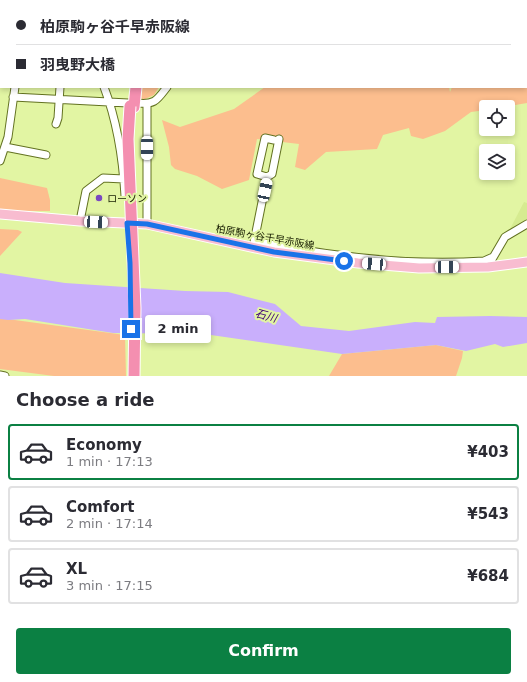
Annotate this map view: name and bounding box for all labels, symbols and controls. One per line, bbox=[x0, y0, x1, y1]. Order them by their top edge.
text: 柏原駒ヶ谷千早赤阪線 bbox=[40, 18, 190, 36]
text: 羽曳野大橋 bbox=[40, 56, 115, 74]
map controls bbox=[479, 100, 515, 180]
button: locate bbox=[479, 100, 515, 136]
car bbox=[141, 136, 153, 160]
button: layers bbox=[479, 144, 515, 180]
car bbox=[257, 177, 273, 203]
marker: ローソン bbox=[94, 193, 104, 203]
place label: ローソン bbox=[107, 193, 147, 204]
car bbox=[84, 215, 108, 229]
street label: 柏原駒ヶ谷千早赤阪線 bbox=[215, 223, 315, 251]
route start bbox=[335, 252, 353, 270]
car bbox=[362, 257, 386, 271]
car bbox=[435, 261, 459, 273]
water label: 石川 bbox=[254, 307, 279, 325]
callout: 2 min bbox=[145, 315, 211, 343]
route end bbox=[122, 320, 140, 338]
text: 2 min bbox=[158, 321, 198, 336]
text: Choose a ride bbox=[16, 389, 155, 410]
icon: car bbox=[18, 434, 54, 470]
text: Economy bbox=[66, 436, 142, 454]
text: ¥403 bbox=[467, 443, 509, 461]
text: 1 min · 17:13 bbox=[66, 454, 153, 469]
icon: car bbox=[18, 496, 54, 532]
text: Comfort bbox=[66, 498, 134, 516]
text: ¥543 bbox=[467, 505, 509, 523]
text: 2 min · 17:14 bbox=[66, 516, 153, 531]
icon: car bbox=[18, 558, 54, 594]
text: XL bbox=[66, 560, 87, 578]
text: ¥684 bbox=[467, 567, 509, 585]
text: 3 min · 17:15 bbox=[66, 578, 153, 593]
button: Confirm bbox=[16, 628, 511, 674]

